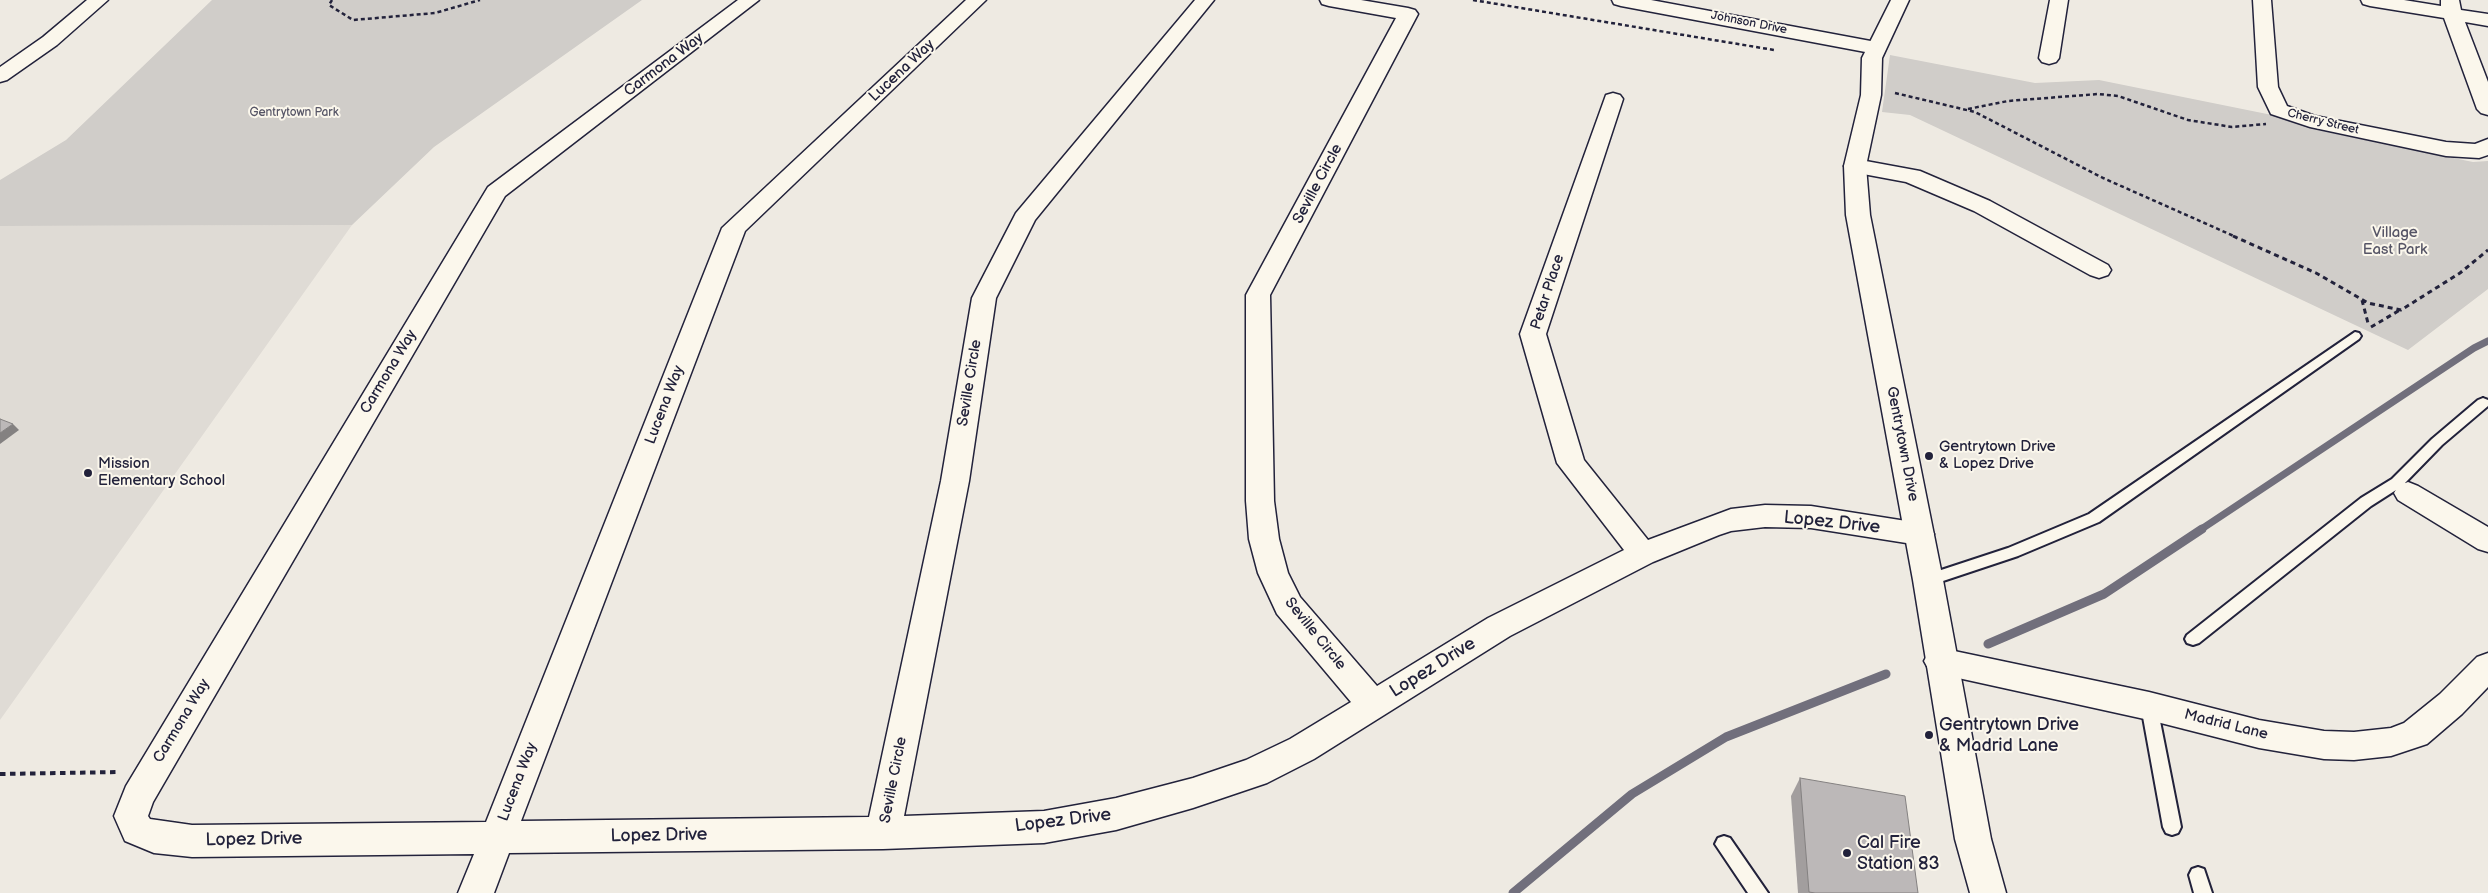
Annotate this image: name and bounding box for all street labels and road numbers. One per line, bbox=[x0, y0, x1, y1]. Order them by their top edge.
street label: Johnson Drive bbox=[1710, 9, 1788, 37]
street label: Carmona Way bbox=[621, 29, 707, 101]
street label: Lucena Way bbox=[866, 36, 938, 106]
street label: Cherry Street bbox=[2286, 106, 2360, 138]
street label: Seville Circle bbox=[1290, 141, 1346, 227]
street label: Petar Place bbox=[1527, 252, 1569, 332]
street label: Carmona Way bbox=[357, 327, 421, 417]
street label: Seville Circle bbox=[954, 338, 986, 428]
street label: Lucena Way bbox=[642, 363, 688, 447]
street label: Gentrytown Drive bbox=[1882, 385, 1922, 503]
street label: Lopez Drive bbox=[1783, 507, 1881, 539]
street label: Seville Circle bbox=[1280, 594, 1350, 674]
street label: Lopez Drive bbox=[1386, 633, 1480, 703]
street label: Carmona Way bbox=[150, 676, 214, 766]
street label: Madrid Lane bbox=[2182, 706, 2270, 744]
street label: Seville Circle bbox=[877, 735, 911, 825]
street label: Lucena Way bbox=[495, 740, 541, 824]
street label: Lopez Drive bbox=[1014, 804, 1112, 838]
street label: Lopez Drive bbox=[610, 824, 708, 848]
street label: Lopez Drive bbox=[205, 828, 303, 852]

